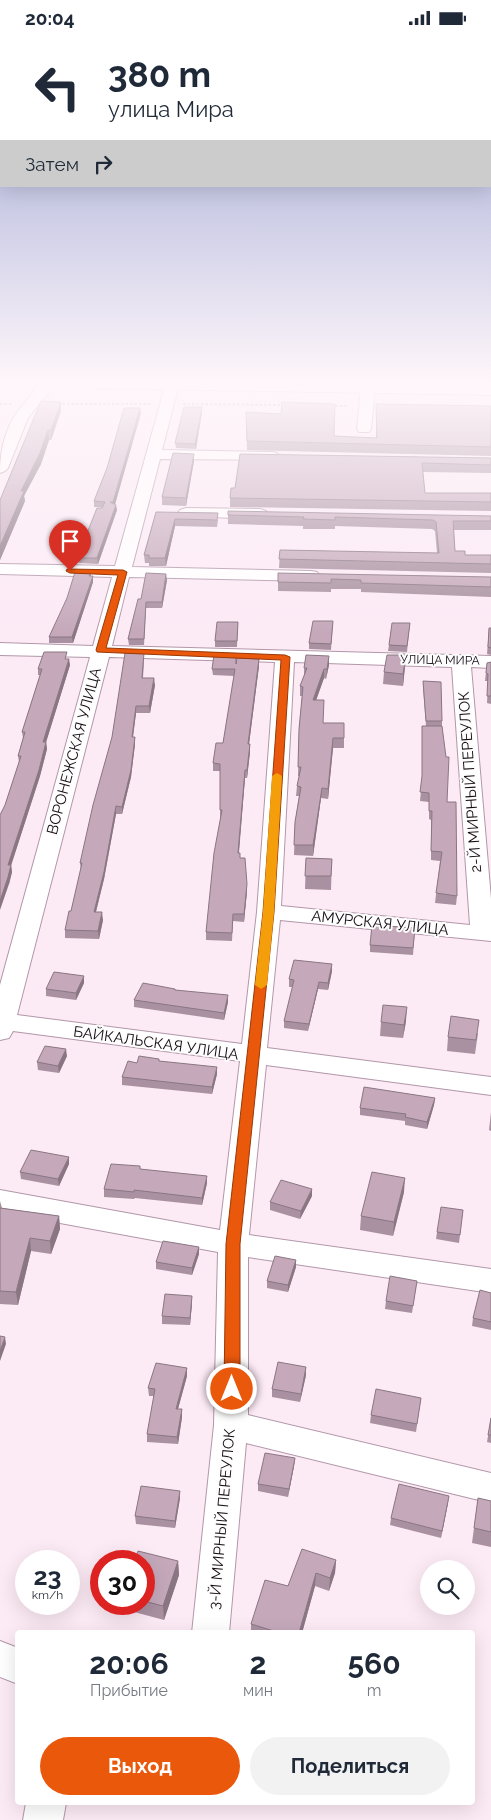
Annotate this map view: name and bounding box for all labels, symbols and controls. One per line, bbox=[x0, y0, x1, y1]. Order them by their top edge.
text: 20:04 bbox=[25, 7, 75, 29]
text: 380 m bbox=[108, 54, 211, 95]
icon: left bbox=[25, 55, 90, 120]
text: улица Мира bbox=[108, 96, 234, 122]
icon: right bbox=[89, 150, 117, 178]
text: Затем bbox=[25, 153, 79, 175]
pin bbox=[49, 520, 91, 571]
icon: arrive bbox=[56, 527, 84, 555]
street label: УЛИЦА МИРА bbox=[400, 652, 480, 668]
street label: ВОРОНЕЖСКАЯ УЛИЦА bbox=[43, 665, 105, 837]
street label: 2-Й МИРНЫЙ ПЕРЕУЛОК bbox=[455, 690, 485, 873]
street label: АМУРСКАЯ УЛИЦА bbox=[310, 907, 450, 939]
street label: БАЙКАЛЬСКАЯ УЛИЦА bbox=[72, 1022, 240, 1064]
position arrow bbox=[205, 1362, 257, 1414]
street label: 3-Й МИРНЫЙ ПЕРЕУЛОК bbox=[205, 1427, 239, 1610]
speed limit sign: 30 bbox=[90, 1550, 155, 1615]
map controls bbox=[420, 1560, 475, 1615]
button: search bbox=[420, 1560, 475, 1615]
text: 23 bbox=[33, 1561, 62, 1591]
text: km/h bbox=[32, 1588, 63, 1602]
text: 20:06 bbox=[89, 1646, 169, 1681]
text: 2 bbox=[250, 1646, 267, 1681]
text: 560 bbox=[347, 1646, 401, 1681]
text: Прибытие bbox=[90, 1681, 168, 1700]
text: мин bbox=[243, 1681, 273, 1700]
text: m bbox=[367, 1681, 381, 1700]
button: Выход bbox=[40, 1737, 240, 1795]
button: Поделиться bbox=[250, 1737, 450, 1795]

